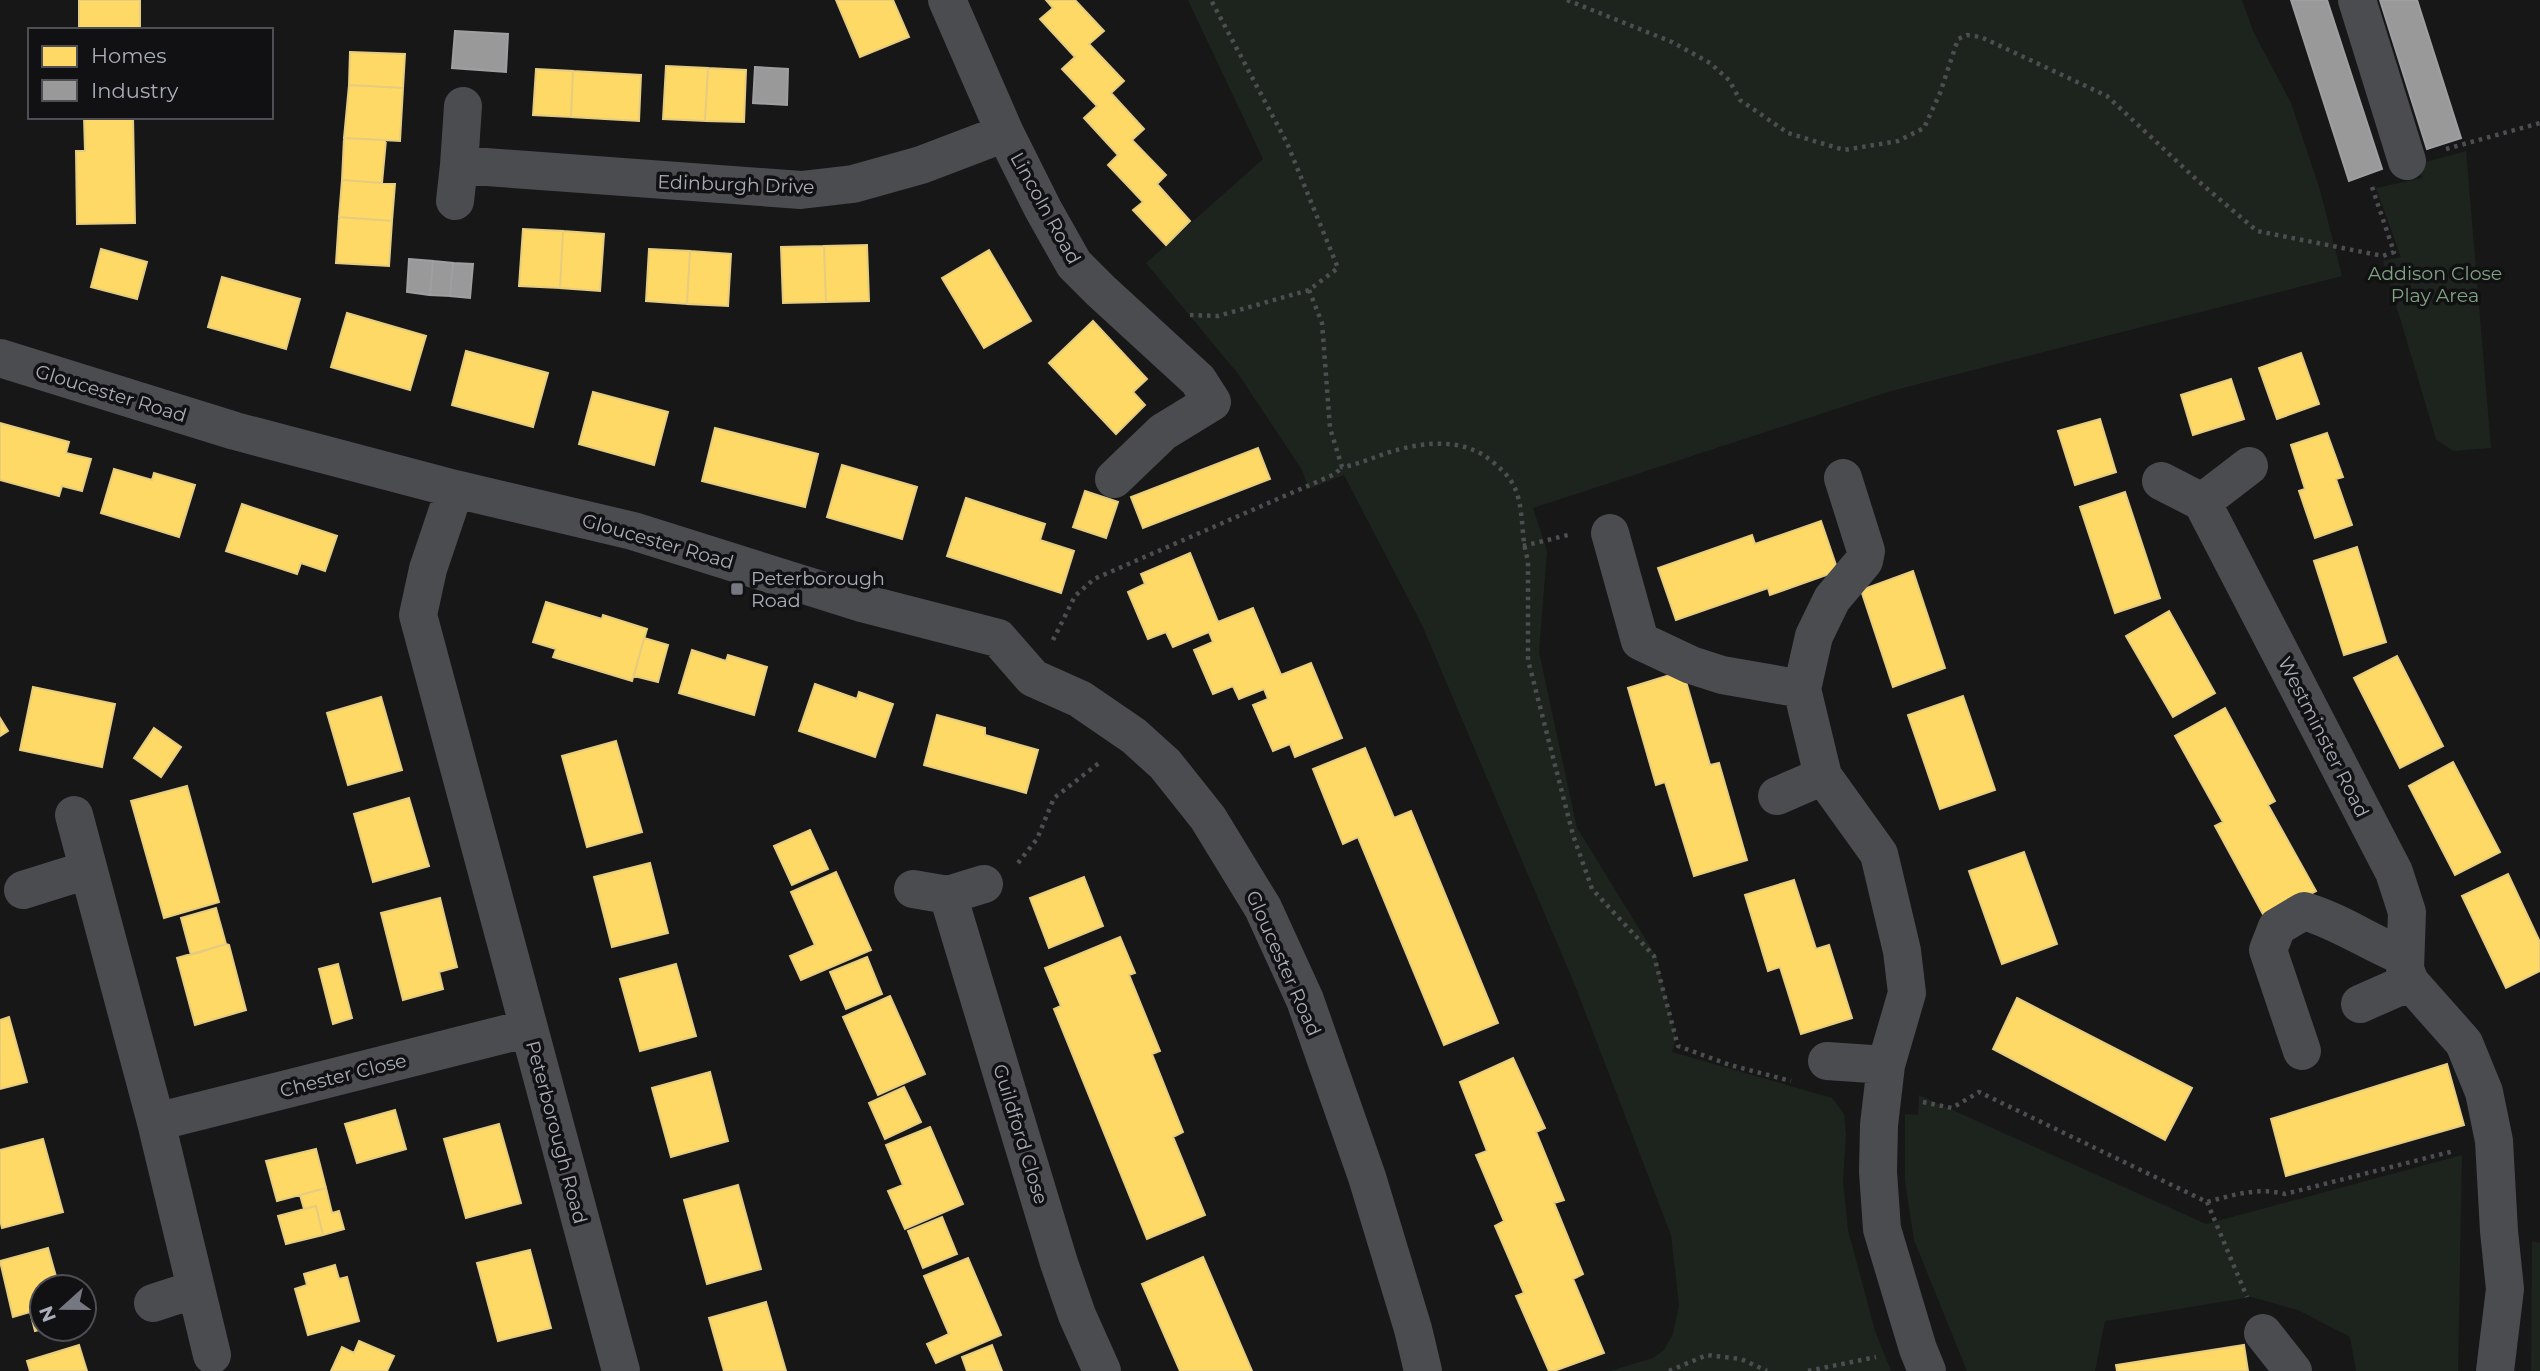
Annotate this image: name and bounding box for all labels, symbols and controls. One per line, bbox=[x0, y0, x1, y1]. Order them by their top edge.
legend bbox=[28, 28, 273, 119]
text: Homes bbox=[91, 43, 166, 68]
text: Industry bbox=[91, 78, 179, 103]
street label: Lincoln Road bbox=[1005, 148, 1086, 268]
street label: Edinburgh Drive bbox=[657, 170, 815, 199]
park label: Addison Close Play Area bbox=[2368, 262, 2502, 307]
street label: Gloucester Road bbox=[32, 360, 189, 427]
street label: Gloucester Road bbox=[579, 509, 736, 574]
place label: Peterborough Road bbox=[751, 567, 885, 612]
marker: Peterborough Road bbox=[729, 581, 745, 597]
street label: Westminster Road bbox=[2273, 653, 2374, 821]
street label: Gloucester Road bbox=[1241, 887, 1326, 1040]
street label: Peterborough Road bbox=[521, 1038, 592, 1226]
street label: Chester Close bbox=[277, 1049, 409, 1102]
street label: Guildford Close bbox=[988, 1061, 1053, 1207]
north arrow bbox=[28, 1273, 98, 1343]
text: N bbox=[34, 1303, 61, 1325]

